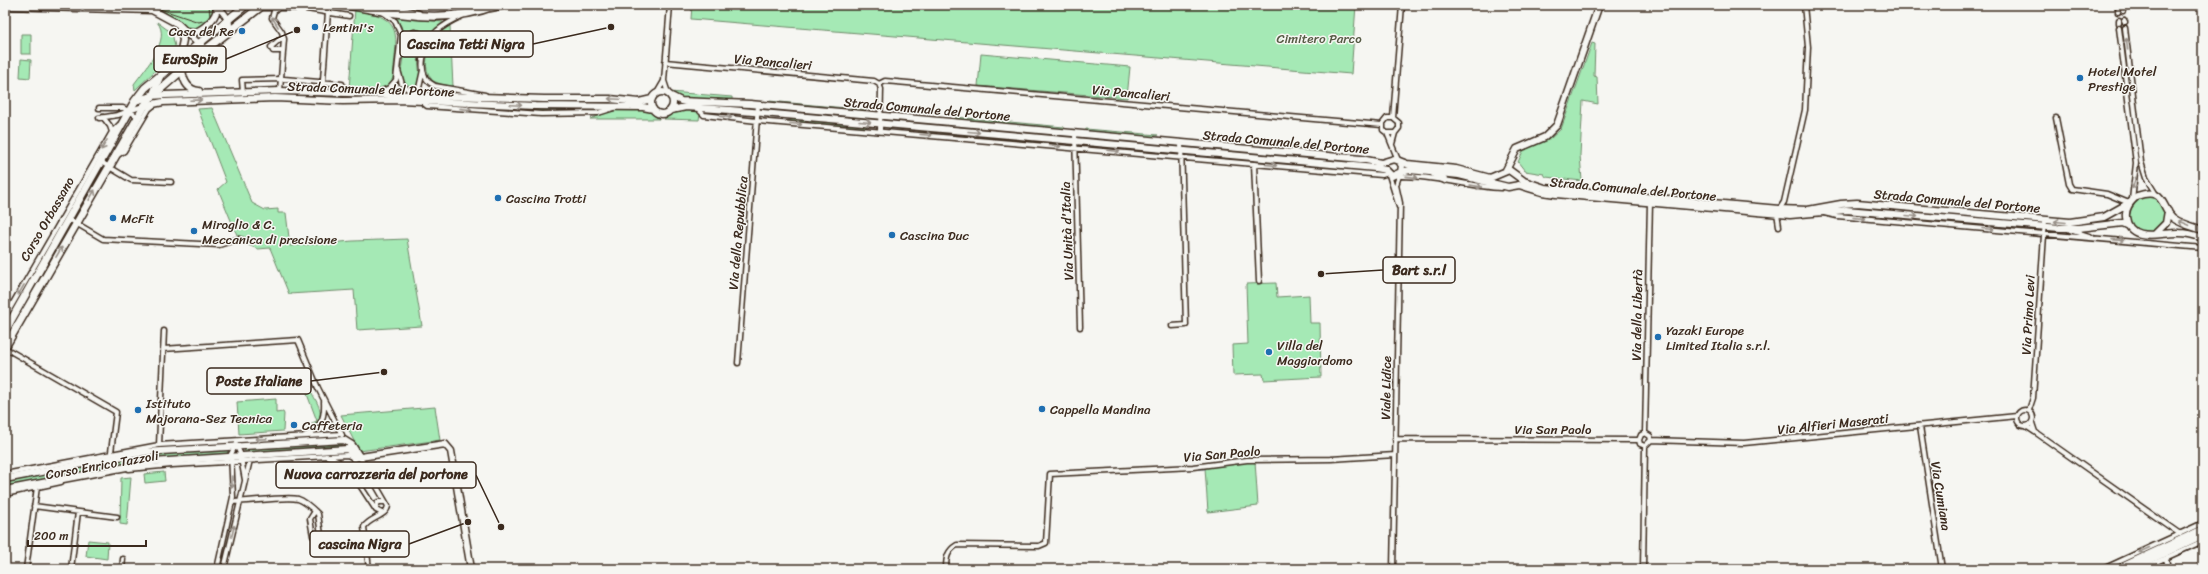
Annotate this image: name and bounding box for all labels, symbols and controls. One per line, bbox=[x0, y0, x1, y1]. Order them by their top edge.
one-way arrow bbox=[271, 16, 279, 28]
place label: Lentini's bbox=[323, 16, 374, 39]
place label: Casa del Re bbox=[169, 20, 234, 43]
marker: Lentini's bbox=[310, 22, 320, 32]
marker: Casa del Re bbox=[237, 26, 247, 36]
park label: Cimitero Parco bbox=[1276, 27, 1362, 50]
callout: Cascina Tetti Nigra bbox=[400, 31, 533, 57]
text: Cascina Tetti Nigra bbox=[406, 32, 525, 57]
one-way arrow bbox=[2123, 38, 2131, 51]
callout: EuroSpin bbox=[154, 46, 226, 72]
text: EuroSpin bbox=[162, 47, 218, 72]
street label: Via Pancalieri bbox=[733, 47, 813, 77]
place label: Hotel Motel Prestige bbox=[2088, 60, 2157, 98]
marker: Hotel Motel Prestige bbox=[2075, 73, 2085, 83]
street label: Strada Comunale del Portone bbox=[287, 75, 455, 103]
street label: Via Pancalieri bbox=[1091, 78, 1171, 108]
street label: Strada Comunale del Portone bbox=[843, 90, 1012, 128]
one-way arrow bbox=[189, 96, 202, 104]
one-way arrow bbox=[608, 96, 621, 103]
one-way arrow bbox=[509, 102, 522, 109]
one-way arrow bbox=[459, 105, 472, 112]
one-way arrow bbox=[719, 113, 732, 121]
one-way arrow bbox=[858, 118, 871, 125]
one-way arrow bbox=[789, 120, 802, 127]
street label: Strada Comunale del Portone bbox=[1202, 123, 1371, 161]
one-way arrow bbox=[967, 128, 980, 135]
one-way arrow bbox=[919, 131, 932, 138]
one-way arrow bbox=[100, 139, 108, 151]
one-way arrow bbox=[1048, 142, 1061, 149]
one-way arrow bbox=[1107, 147, 1120, 155]
one-way arrow bbox=[1264, 162, 1277, 169]
street label: Strada Comunale del Portone bbox=[1549, 170, 1718, 208]
street label: Corso Orbassano bbox=[13, 172, 81, 266]
one-way arrow bbox=[1405, 173, 1418, 180]
street label: Via della Repubblica bbox=[722, 175, 754, 291]
one-way arrow bbox=[2130, 176, 2137, 189]
street label: Via Unità d'Italia bbox=[1054, 181, 1080, 281]
one-way arrow bbox=[1470, 182, 1483, 190]
street label: Strada Comunale del Portone bbox=[1873, 182, 2042, 220]
place label: Cascina Trotti bbox=[506, 187, 586, 210]
one-way arrow bbox=[89, 189, 97, 201]
marker: Cascina Trotti bbox=[493, 193, 503, 203]
place label: McFit bbox=[121, 207, 155, 230]
one-way arrow bbox=[1905, 212, 1918, 219]
marker: McFit bbox=[108, 213, 118, 223]
place label: Miroglio & C. Meccanica di precisione bbox=[202, 213, 338, 251]
one-way arrow bbox=[1852, 214, 1865, 222]
one-way arrow bbox=[2054, 218, 2067, 225]
one-way arrow bbox=[2178, 219, 2190, 226]
place label: Cascina Duc bbox=[900, 224, 969, 247]
marker: Miroglio & C. Meccanica di precisione bbox=[189, 226, 199, 236]
one-way arrow bbox=[1981, 226, 1994, 233]
marker: Cascina Duc bbox=[887, 230, 897, 240]
one-way arrow bbox=[2111, 237, 2124, 244]
one-way arrow bbox=[56, 247, 64, 259]
callout: Bart s.r.l bbox=[1383, 257, 1455, 283]
text: Bart s.r.l bbox=[1392, 258, 1447, 283]
street label: Via della Libertà bbox=[1625, 268, 1649, 361]
street label: Via Primo Levi bbox=[2014, 274, 2042, 356]
one-way arrow bbox=[16, 284, 24, 296]
place label: Yazaki Europe Limited Italia s.r.l. bbox=[1666, 319, 1771, 357]
marker: Yazaki Europe Limited Italia s.r.l. bbox=[1653, 332, 1663, 342]
place label: Villa del Maggiordomo bbox=[1277, 334, 1353, 372]
marker: Villa del Maggiordomo bbox=[1264, 347, 1274, 357]
street label: Viale Lidice bbox=[1374, 356, 1398, 420]
callout: Poste Italiane bbox=[207, 368, 311, 394]
text: Poste Italiane bbox=[216, 369, 302, 394]
place label: Istituto Majorana-Sez Tecnica bbox=[145, 392, 272, 430]
place label: Cappella Mandina bbox=[1050, 398, 1151, 421]
marker: Cappella Mandina bbox=[1037, 404, 1047, 414]
marker: Istituto Majorana-Sez Tecnica bbox=[133, 405, 143, 415]
street label: Via Alfieri Maserati bbox=[1776, 407, 1890, 441]
place label: Caffeteria bbox=[302, 414, 363, 437]
street label: Via San Paolo bbox=[1514, 418, 1592, 441]
marker: Caffeteria bbox=[289, 420, 299, 430]
one-way arrow bbox=[255, 435, 268, 442]
street label: Via San Paolo bbox=[1183, 439, 1262, 469]
street label: Corso Enrico Tazzoli bbox=[44, 444, 161, 486]
street label: Via Cumiana bbox=[1924, 460, 1958, 533]
callout: Nuova carrozzeria del portone bbox=[276, 462, 476, 488]
text: Nuova carrozzeria del portone bbox=[283, 462, 468, 487]
one-way arrow bbox=[229, 475, 236, 488]
scale bar bbox=[28, 522, 146, 548]
text: 200 m bbox=[34, 525, 68, 547]
one-way arrow bbox=[230, 525, 238, 538]
callout: cascina Nigra bbox=[310, 531, 409, 557]
text: cascina Nigra bbox=[318, 532, 402, 557]
one-way arrow bbox=[2139, 547, 2151, 554]

